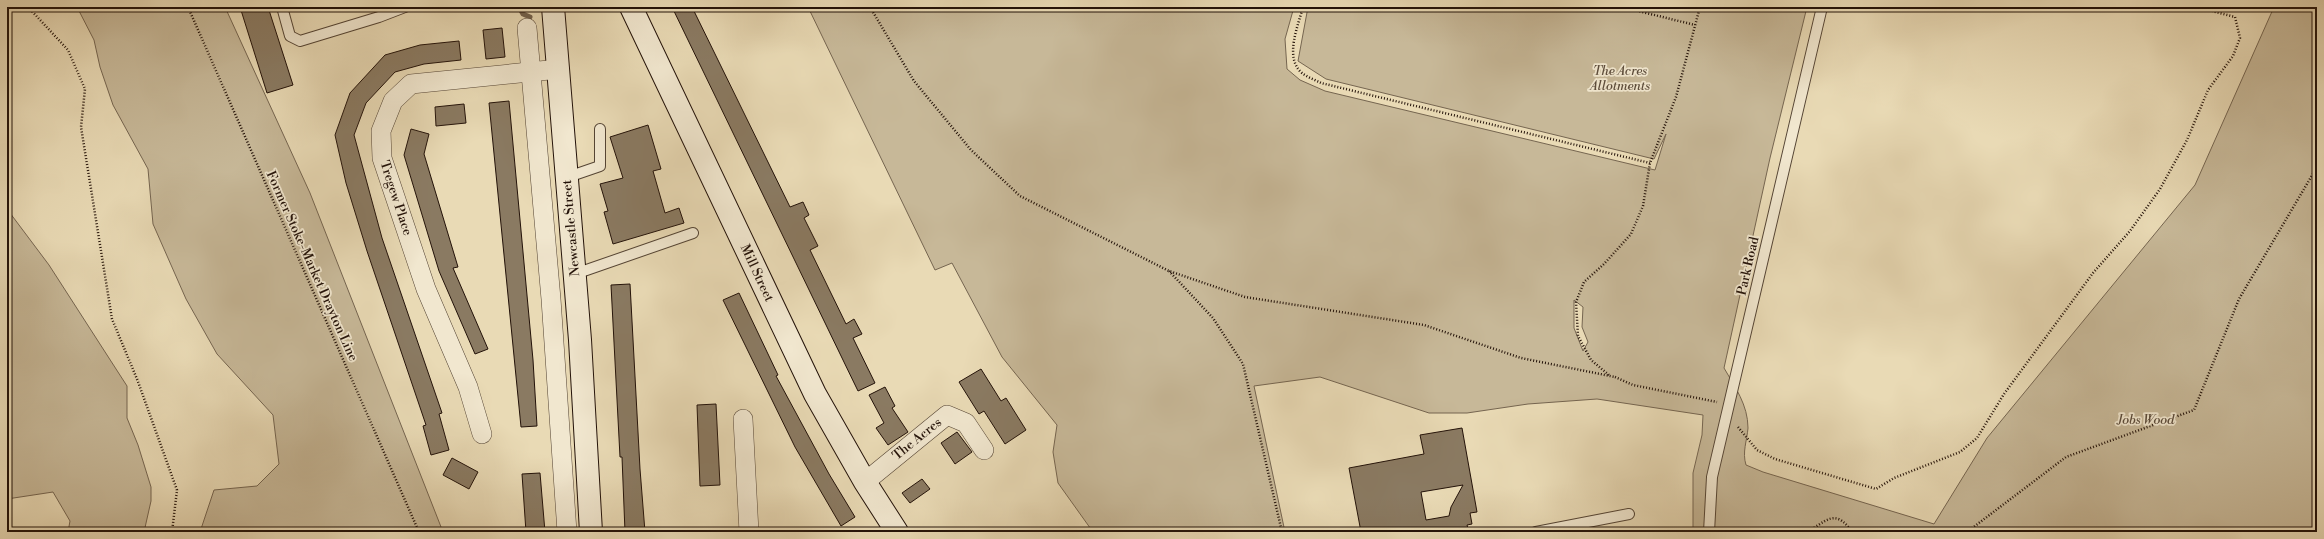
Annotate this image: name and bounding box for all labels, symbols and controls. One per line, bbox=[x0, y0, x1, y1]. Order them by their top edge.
park label: The Acres Allotments bbox=[1588, 63, 1650, 94]
street label: Tregew Place bbox=[376, 159, 416, 238]
street label: Former Stoke-Market Drayton Line bbox=[263, 168, 361, 364]
street label: Newcastle Street bbox=[559, 179, 583, 277]
street label: Park Road bbox=[1733, 234, 1763, 297]
street label: Mill Street bbox=[737, 242, 777, 305]
park label: Jobs Wood bbox=[2116, 412, 2175, 428]
street label: The Acres bbox=[889, 414, 945, 464]

